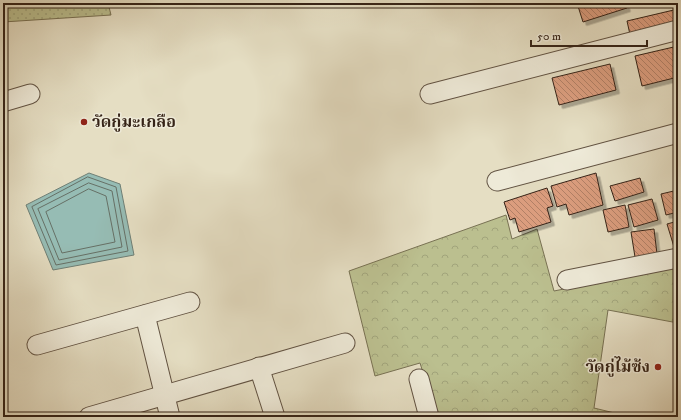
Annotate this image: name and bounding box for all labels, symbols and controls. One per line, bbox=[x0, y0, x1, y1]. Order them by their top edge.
scale bar bbox=[531, 22, 647, 48]
text: 50 m bbox=[537, 29, 561, 44]
place label: วัดกู่มะเกลือ bbox=[92, 112, 176, 132]
marker: วัดกู่มะเกลือ bbox=[79, 117, 89, 127]
place label: วัดกู่ไม้ซ้ง bbox=[585, 356, 650, 377]
marker: วัดกู่ไม้ซ้ง bbox=[653, 362, 663, 372]

